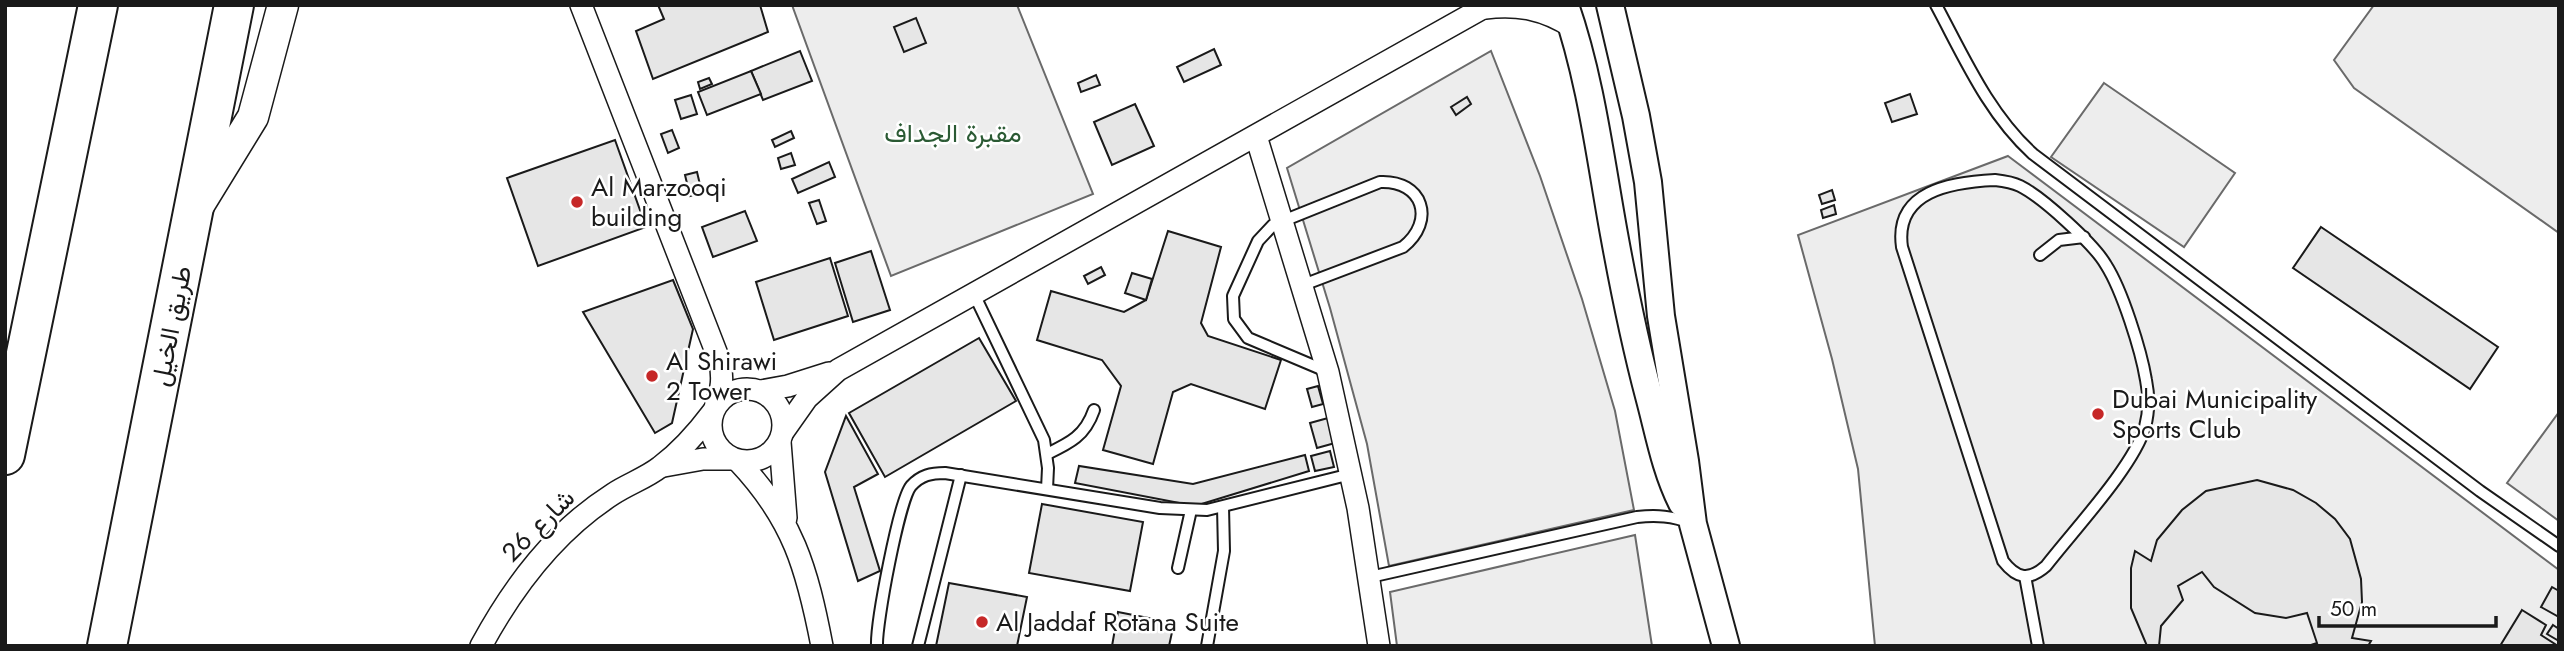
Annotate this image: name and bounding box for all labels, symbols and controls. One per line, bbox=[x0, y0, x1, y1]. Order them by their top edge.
park label: مقبرة الجداف bbox=[884, 114, 1022, 152]
place label: Al Marzooqi building bbox=[591, 168, 727, 236]
marker: Al Marzooqi building bbox=[569, 194, 585, 210]
street label: طريق الخيل bbox=[141, 263, 201, 389]
place label: Al Shirawi 2 Tower bbox=[666, 342, 777, 410]
marker: Al Shirawi 2 Tower bbox=[644, 368, 660, 384]
place label: Dubai Municipality Sports Club bbox=[2112, 380, 2318, 448]
marker: Dubai Municipality Sports Club bbox=[2090, 406, 2106, 422]
street label: شارع 26 bbox=[493, 480, 583, 570]
scale bar bbox=[2319, 584, 2496, 628]
text: 50 m bbox=[2330, 594, 2377, 624]
place label: Al Jaddaf Rotana Suite bbox=[996, 603, 1239, 641]
marker: Al Jaddaf Rotana Suite bbox=[974, 614, 990, 630]

